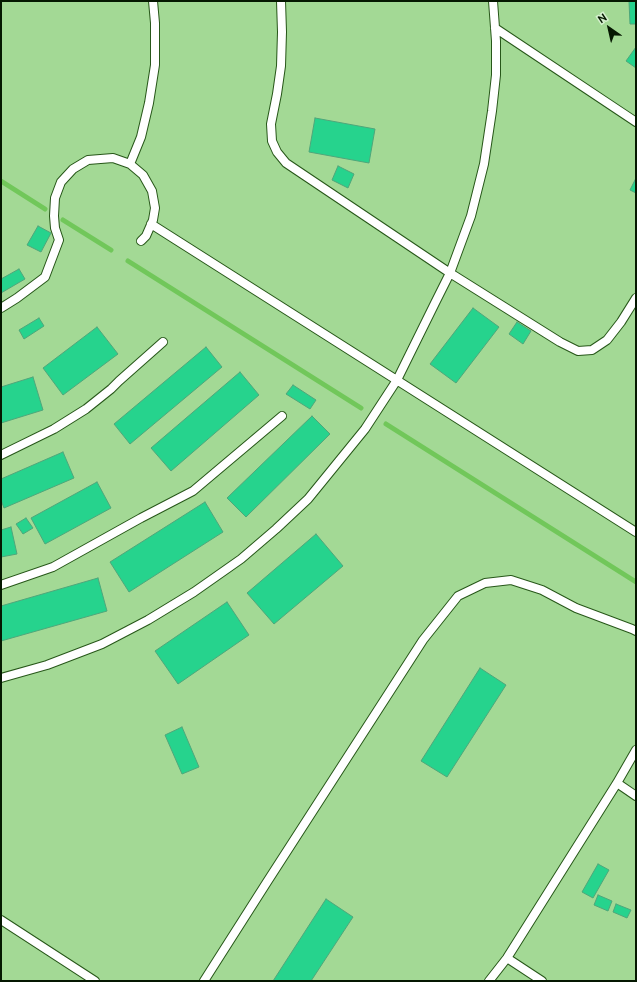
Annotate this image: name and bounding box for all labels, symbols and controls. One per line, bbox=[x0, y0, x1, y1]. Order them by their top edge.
north arrow bbox=[589, 8, 629, 48]
text: N bbox=[596, 11, 609, 25]

